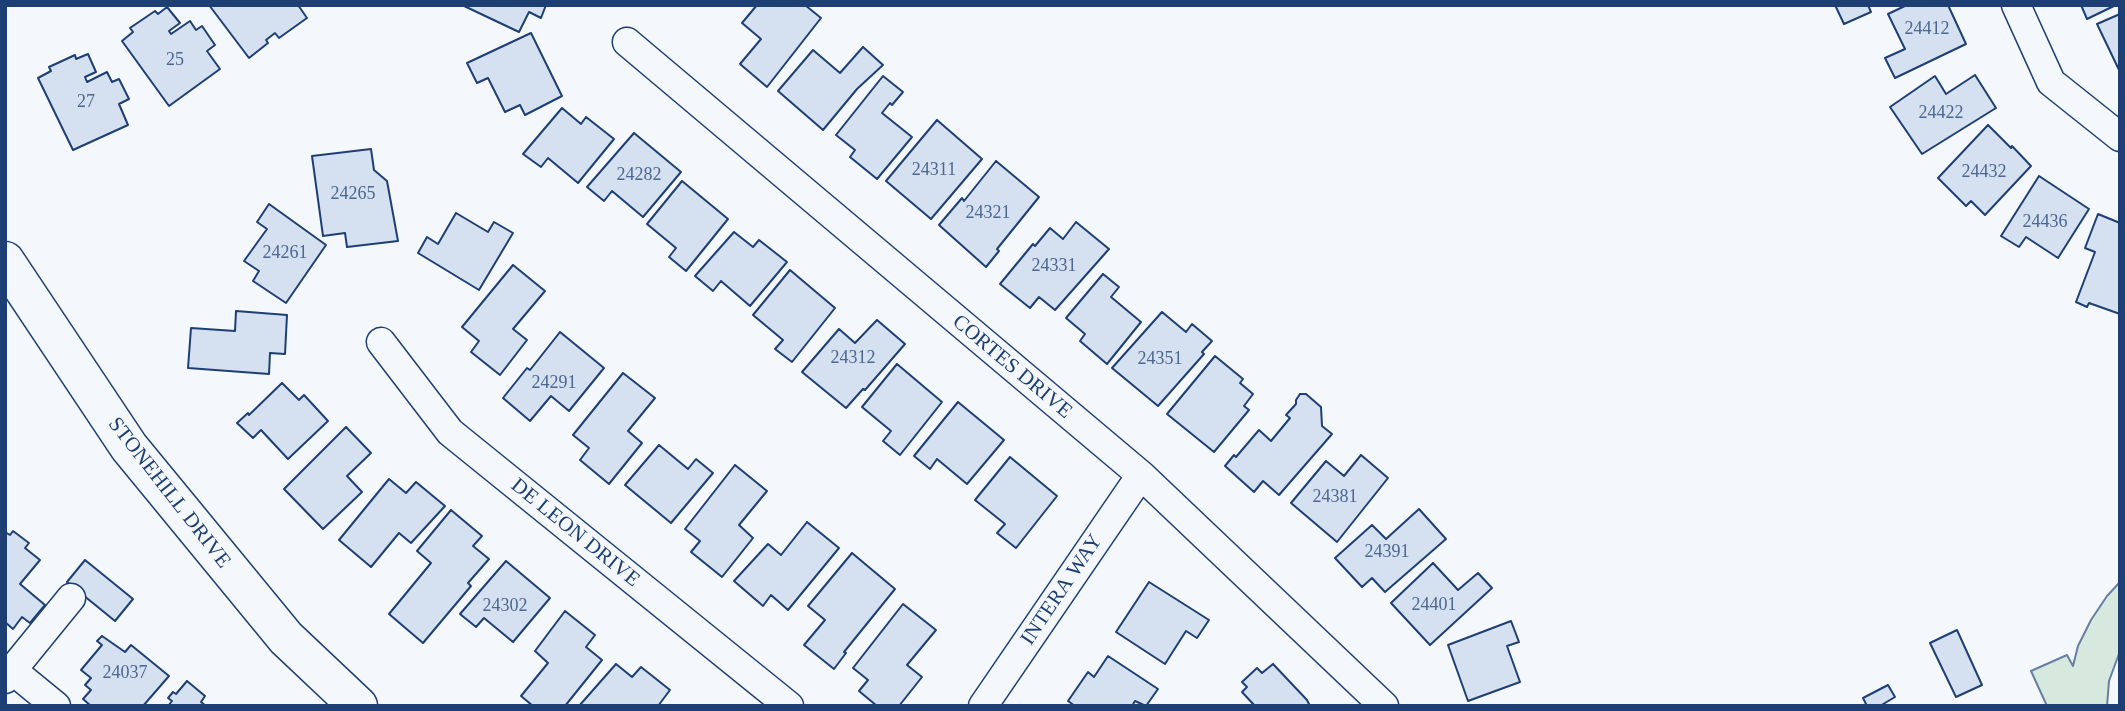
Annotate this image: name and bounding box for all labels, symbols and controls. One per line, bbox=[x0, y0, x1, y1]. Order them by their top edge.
house number: 24412 bbox=[1904, 18, 1950, 40]
house number: 25 bbox=[166, 49, 184, 71]
house number: 27 bbox=[77, 91, 95, 113]
house number: 24422 bbox=[1918, 102, 1964, 124]
house number: 24311 bbox=[912, 159, 956, 181]
house number: 24432 bbox=[1962, 161, 2007, 183]
house number: 24282 bbox=[617, 164, 662, 186]
house number: 24265 bbox=[330, 183, 376, 205]
house number: 24321 bbox=[965, 202, 1010, 224]
house number: 24436 bbox=[2022, 211, 2068, 233]
house number: 24261 bbox=[262, 242, 308, 264]
house number: 24331 bbox=[1032, 255, 1077, 277]
street label: CORTES DRIVE bbox=[947, 310, 1077, 424]
house number: 24312 bbox=[831, 347, 876, 369]
house number: 24351 bbox=[1138, 348, 1182, 370]
house number: 24291 bbox=[532, 372, 576, 394]
street label: STONEHILL DRIVE bbox=[102, 413, 236, 573]
street label: DE LEON DRIVE bbox=[505, 473, 645, 593]
house number: 24381 bbox=[1312, 486, 1358, 508]
street label: INTERA WAY bbox=[1016, 530, 1108, 650]
house number: 24391 bbox=[1364, 541, 1410, 563]
house number: 24401 bbox=[1412, 594, 1456, 616]
house number: 24302 bbox=[482, 595, 527, 617]
house number: 24037 bbox=[102, 662, 148, 684]

